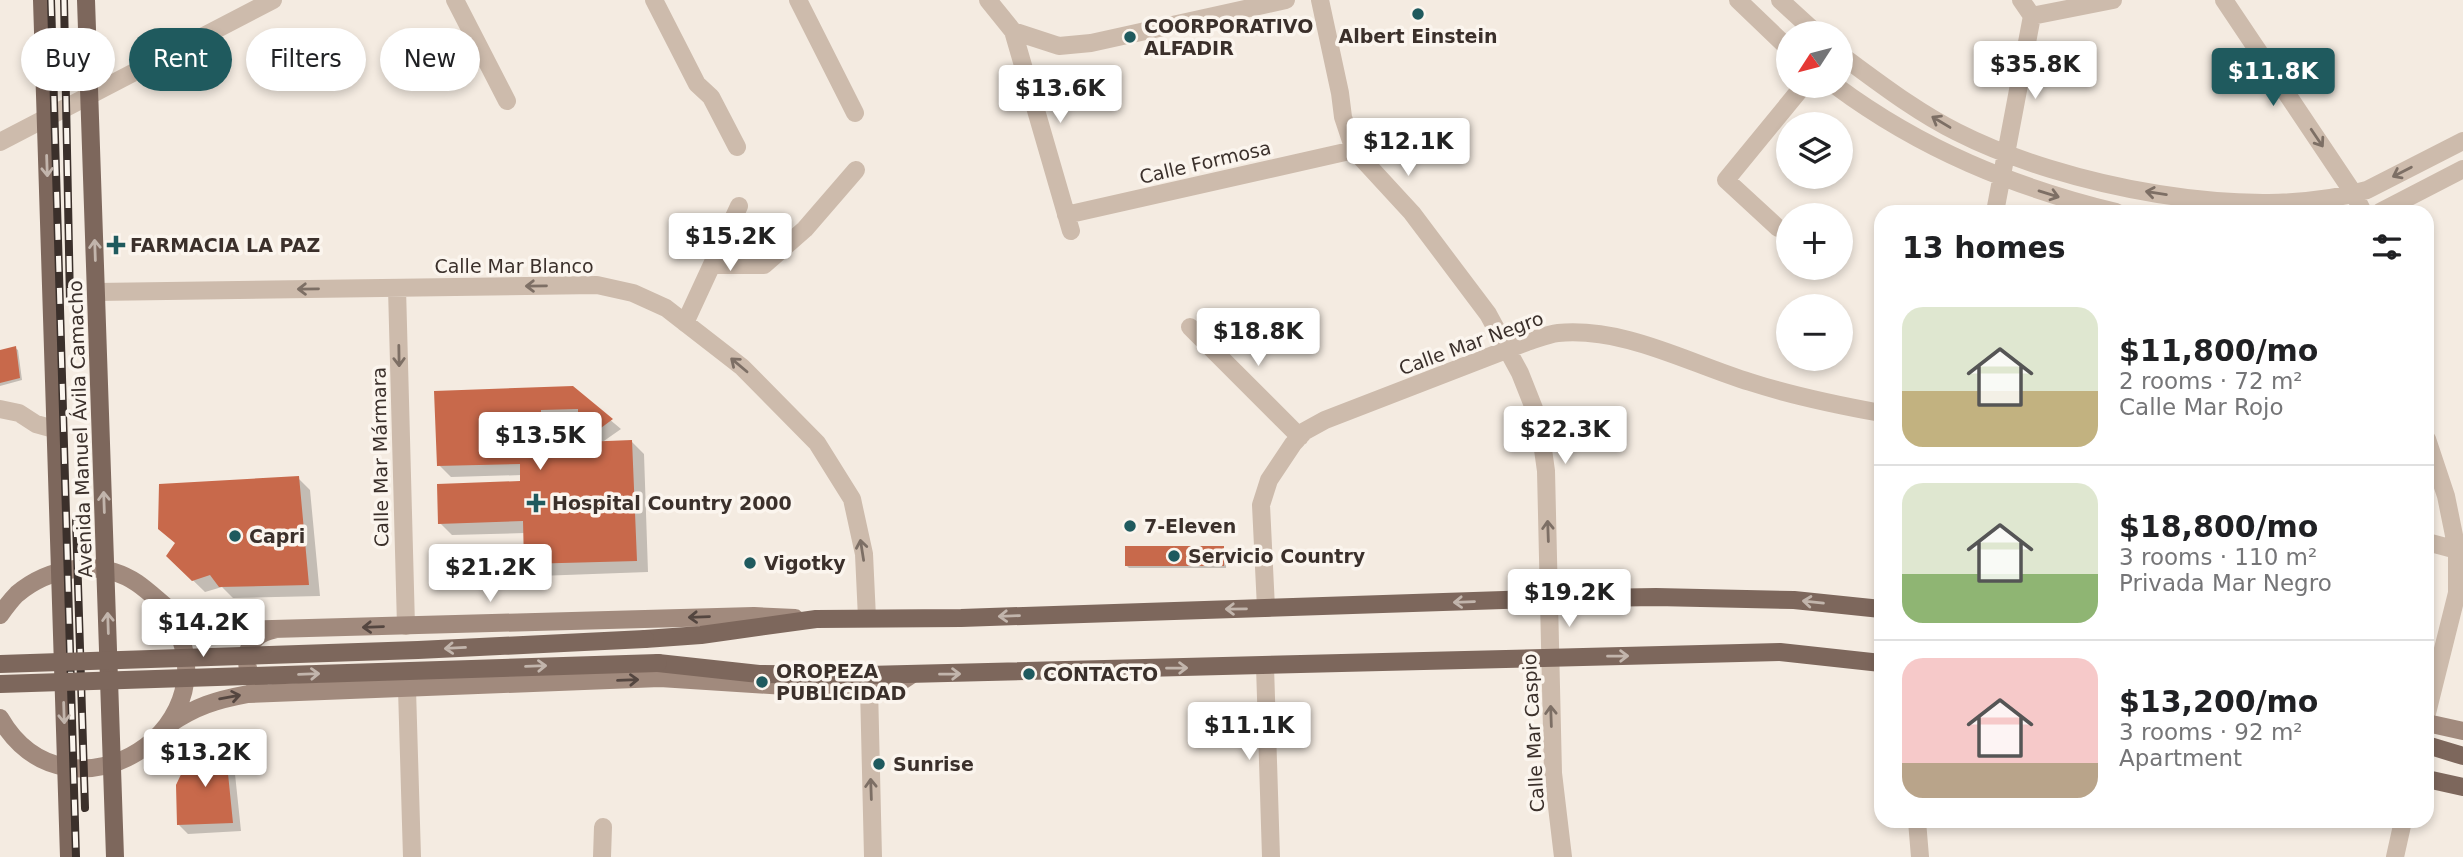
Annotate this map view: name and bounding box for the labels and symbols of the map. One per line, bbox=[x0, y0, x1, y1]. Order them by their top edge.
marker: Albert Einstein bbox=[1410, 6, 1426, 22]
place label: COORPORATIVO ALFADIR bbox=[1144, 15, 1313, 59]
north arrow bbox=[1776, 21, 1853, 98]
place label: Albert Einstein bbox=[1338, 25, 1498, 47]
marker: COORPORATIVO ALFADIR bbox=[1122, 29, 1138, 45]
pin: $35.8K bbox=[1978, 42, 2092, 101]
pin: $11.8K bbox=[2216, 48, 2330, 108]
pin: $13.6K bbox=[1003, 66, 1117, 125]
one-way arrow bbox=[1932, 115, 1952, 129]
pin: $12.1K bbox=[1351, 118, 1465, 178]
one-way arrow bbox=[2309, 128, 2324, 147]
street label: Calle Formosa bbox=[1137, 136, 1273, 188]
one-way arrow bbox=[40, 154, 53, 177]
one-way arrow bbox=[2392, 166, 2413, 180]
one-way arrow bbox=[2145, 186, 2168, 199]
one-way arrow bbox=[2038, 188, 2060, 201]
pin: $15.2K bbox=[673, 214, 787, 273]
place label: FARMACIA LA PAZ bbox=[130, 234, 320, 256]
marker: FARMACIA LA PAZ bbox=[108, 237, 124, 253]
one-way arrow bbox=[88, 239, 101, 262]
street label: Calle Mar Blanco bbox=[434, 255, 594, 277]
one-way arrow bbox=[524, 279, 547, 293]
street label: Avenida Manuel Ávila Camacho bbox=[64, 280, 96, 578]
one-way arrow bbox=[297, 282, 320, 296]
street label: Calle Mar Negro bbox=[1396, 307, 1546, 379]
pin: $18.8K bbox=[1201, 308, 1315, 368]
one-way arrow bbox=[392, 344, 405, 367]
one-way arrow bbox=[731, 357, 749, 373]
street label: Calle Mar Mármara bbox=[367, 367, 393, 547]
pin: $22.3K bbox=[1508, 406, 1622, 466]
pin: $13.5K bbox=[483, 412, 597, 472]
one-way arrow bbox=[97, 491, 110, 514]
place label: Hospital Country 2000 bbox=[552, 492, 792, 514]
marker: Hospital Country 2000 bbox=[526, 493, 546, 513]
place label: 7-Eleven bbox=[1144, 515, 1236, 537]
marker: 7-Eleven bbox=[1122, 518, 1138, 534]
one-way arrow bbox=[1542, 520, 1555, 543]
place label: Capri bbox=[249, 525, 305, 547]
marker: Capri bbox=[227, 528, 243, 544]
one-way arrow bbox=[855, 539, 868, 561]
pin: $21.2K bbox=[433, 544, 547, 604]
place label: Servicio Country bbox=[1188, 545, 1366, 567]
marker: Servicio Country bbox=[1166, 548, 1182, 564]
place label: Vigotky bbox=[764, 552, 846, 574]
marker: Vigotky bbox=[742, 555, 758, 571]
pin: $19.2K bbox=[1512, 570, 1626, 629]
one-way arrow bbox=[1452, 595, 1475, 608]
one-way arrow bbox=[1803, 595, 1825, 608]
pin: $14.2K bbox=[146, 600, 260, 659]
one-way arrow bbox=[1225, 602, 1248, 616]
one-way arrow bbox=[687, 610, 710, 624]
one-way arrow bbox=[998, 610, 1021, 623]
one-way arrow bbox=[101, 612, 114, 635]
one-way arrow bbox=[362, 620, 385, 633]
one-way arrow bbox=[443, 642, 466, 655]
one-way arrow bbox=[1606, 650, 1629, 663]
street label: Calle Mar Caspio bbox=[1518, 653, 1548, 813]
one-way arrow bbox=[524, 660, 547, 673]
place label: OROPEZA PUBLICIDAD bbox=[776, 660, 906, 704]
one-way arrow bbox=[1165, 662, 1188, 675]
place label: CONTACTO bbox=[1043, 663, 1158, 685]
marker: CONTACTO bbox=[1021, 666, 1037, 682]
one-way arrow bbox=[297, 667, 320, 680]
one-way arrow bbox=[938, 667, 961, 681]
one-way arrow bbox=[617, 673, 640, 686]
marker: OROPEZA PUBLICIDAD bbox=[754, 674, 770, 690]
one-way arrow bbox=[218, 690, 241, 703]
one-way arrow bbox=[57, 701, 71, 724]
pin: $11.1K bbox=[1192, 702, 1306, 762]
one-way arrow bbox=[1545, 705, 1558, 728]
pin: $13.2K bbox=[148, 730, 262, 789]
place label: Sunrise bbox=[893, 753, 974, 775]
marker: Sunrise bbox=[871, 756, 887, 772]
one-way arrow bbox=[865, 778, 878, 801]

